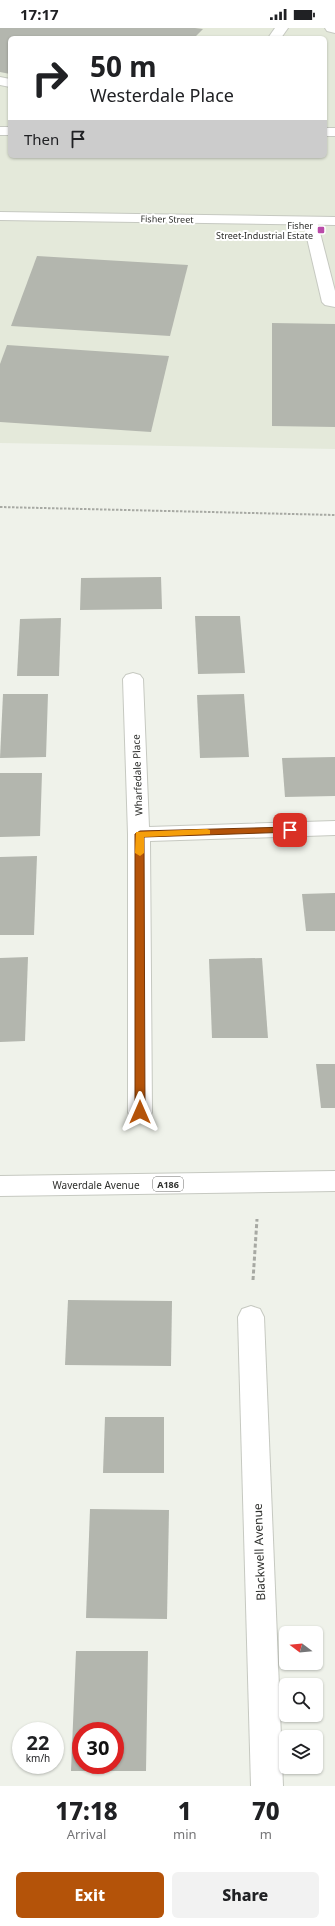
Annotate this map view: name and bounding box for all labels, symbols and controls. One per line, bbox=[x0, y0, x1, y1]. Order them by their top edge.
text: 17:17 bbox=[20, 4, 59, 24]
text: 50 m bbox=[90, 47, 157, 85]
icon: right bbox=[24, 52, 76, 104]
text: Westerdale Place bbox=[90, 83, 234, 107]
icon: arrive bbox=[67, 128, 89, 150]
text: Then bbox=[24, 129, 59, 149]
street label: Fisher Street bbox=[140, 212, 194, 226]
place label: Fisher Street-Industrial Estate bbox=[216, 219, 313, 242]
marker: Fisher Street-Industrial Estate bbox=[316, 225, 326, 235]
street label: Wharfedale Place bbox=[129, 734, 145, 816]
pin bbox=[273, 813, 307, 847]
icon: arrive bbox=[279, 819, 301, 841]
position arrow bbox=[119, 1091, 161, 1133]
road number: A186 bbox=[153, 1177, 183, 1191]
street label: Waverdale Avenue bbox=[52, 1178, 140, 1192]
street label: Blackwell Avenue bbox=[249, 1503, 269, 1601]
north arrow bbox=[279, 1626, 323, 1670]
map controls bbox=[279, 1626, 323, 1774]
button: search bbox=[279, 1678, 323, 1722]
speed limit sign: 30 bbox=[72, 1722, 124, 1774]
text: 22 bbox=[27, 1729, 49, 1756]
button: layers bbox=[279, 1730, 323, 1774]
text: km/h bbox=[26, 1751, 50, 1765]
text: 17:18 bbox=[55, 1794, 118, 1827]
text: 1 bbox=[178, 1794, 192, 1827]
text: 70 bbox=[252, 1794, 280, 1827]
text: Arrival bbox=[67, 1825, 106, 1843]
text: min bbox=[173, 1825, 197, 1843]
text: m bbox=[260, 1825, 272, 1843]
button: Exit bbox=[16, 1872, 164, 1918]
button: Share bbox=[172, 1872, 319, 1918]

